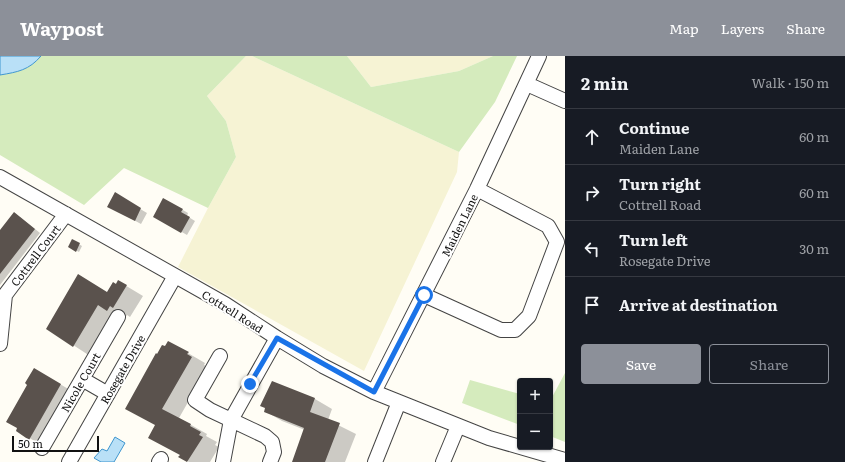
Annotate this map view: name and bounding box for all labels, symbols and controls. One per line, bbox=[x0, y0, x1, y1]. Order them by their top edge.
text: Waypost bbox=[20, 14, 104, 42]
text: Map bbox=[669, 18, 699, 38]
text: Layers bbox=[721, 18, 764, 38]
text: Share bbox=[786, 18, 825, 38]
text: 2 min bbox=[581, 70, 629, 95]
text: Walk · 150 m bbox=[752, 73, 829, 92]
text: Continue bbox=[619, 116, 689, 139]
icon: ahead bbox=[581, 126, 603, 148]
text: 60 m bbox=[799, 127, 829, 146]
text: Maiden Lane bbox=[619, 139, 699, 158]
text: Turn right bbox=[619, 172, 701, 195]
icon: right bbox=[581, 182, 603, 204]
text: 60 m bbox=[799, 183, 829, 202]
street label: Maiden Lane bbox=[437, 191, 481, 259]
text: Cottrell Road bbox=[619, 195, 701, 214]
street label: Cottrell Court bbox=[6, 220, 64, 289]
text: Turn left bbox=[619, 228, 688, 251]
icon: left bbox=[581, 238, 603, 260]
text: 30 m bbox=[799, 239, 829, 258]
text: Rosegate Drive bbox=[619, 251, 711, 270]
street label: Cottrell Road bbox=[199, 286, 267, 336]
route start bbox=[415, 286, 433, 304]
text: Arrive at destination bbox=[619, 293, 778, 316]
icon: arrive bbox=[581, 294, 603, 316]
street label: Rosegate Drive bbox=[96, 331, 148, 407]
button: Save bbox=[581, 344, 701, 384]
button: Share bbox=[709, 344, 829, 384]
street label: Nicole Court bbox=[56, 349, 104, 415]
route end bbox=[241, 375, 259, 393]
map controls bbox=[517, 378, 553, 450]
button: + bbox=[517, 378, 553, 414]
button: − bbox=[517, 414, 553, 450]
scale bar bbox=[12, 434, 99, 453]
text: 50 m bbox=[18, 435, 43, 451]

